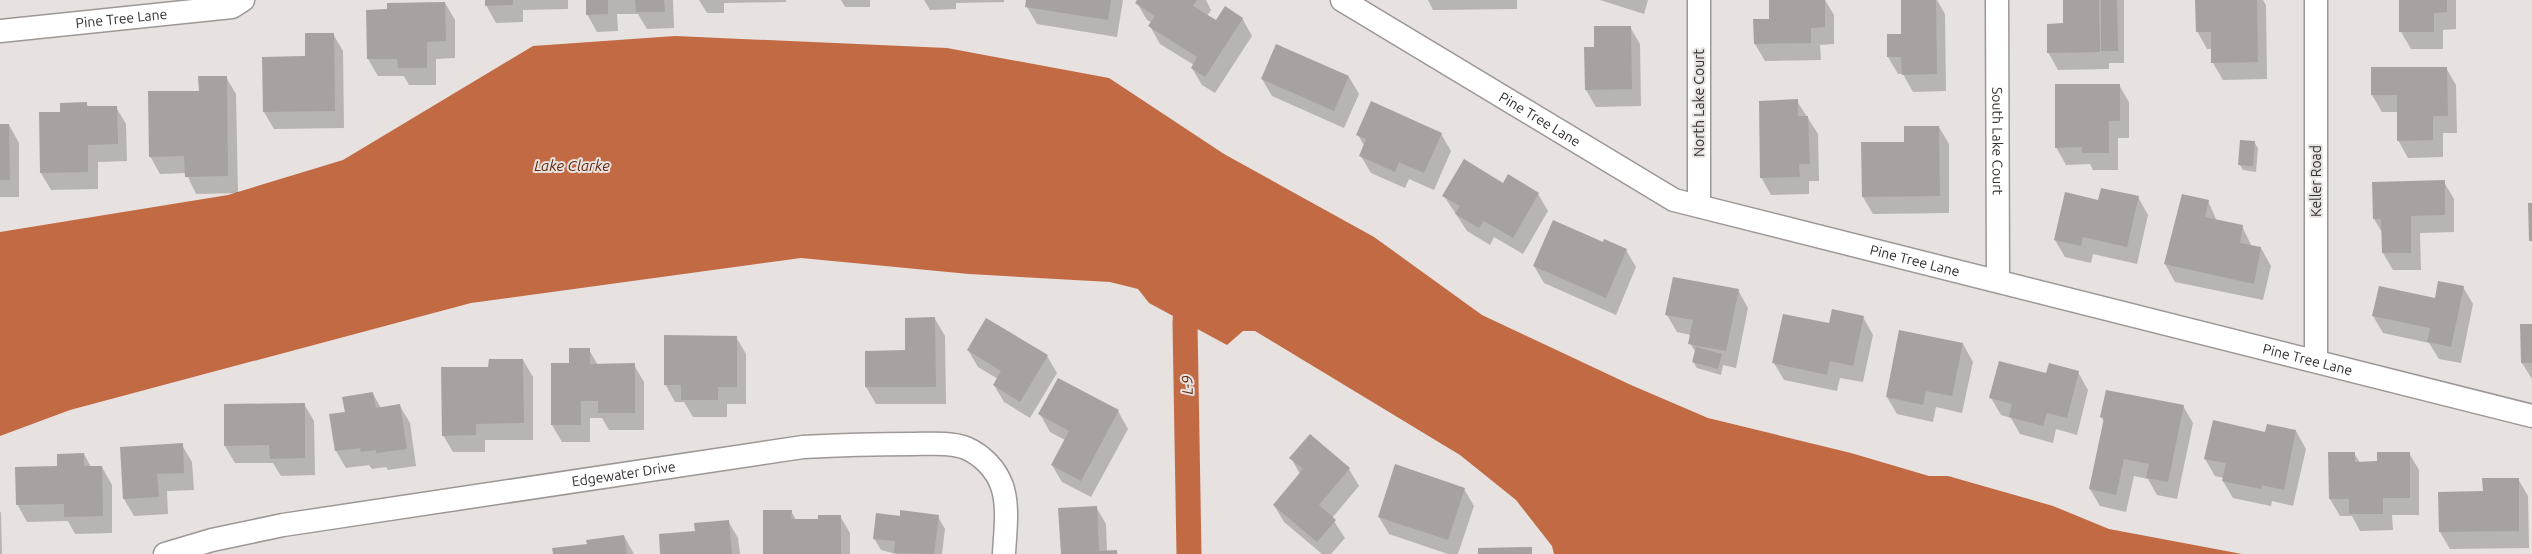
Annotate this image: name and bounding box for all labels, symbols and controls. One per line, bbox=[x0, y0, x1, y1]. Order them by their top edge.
street label: Pine Tree Lane bbox=[75, 6, 168, 31]
street label: North Lake Court bbox=[1691, 49, 1707, 157]
street label: South Lake Court bbox=[1989, 87, 2006, 196]
street label: Pine Tree Lane bbox=[1496, 89, 1583, 150]
street label: Keller Road bbox=[2308, 145, 2324, 217]
water label: Lake Clarke bbox=[534, 157, 610, 174]
street label: Pine Tree Lane bbox=[1868, 242, 1962, 280]
street label: Pine Tree Lane bbox=[2261, 341, 2354, 379]
water label: L-9 bbox=[1178, 375, 1196, 395]
street label: Edgewater Drive bbox=[571, 458, 677, 490]

